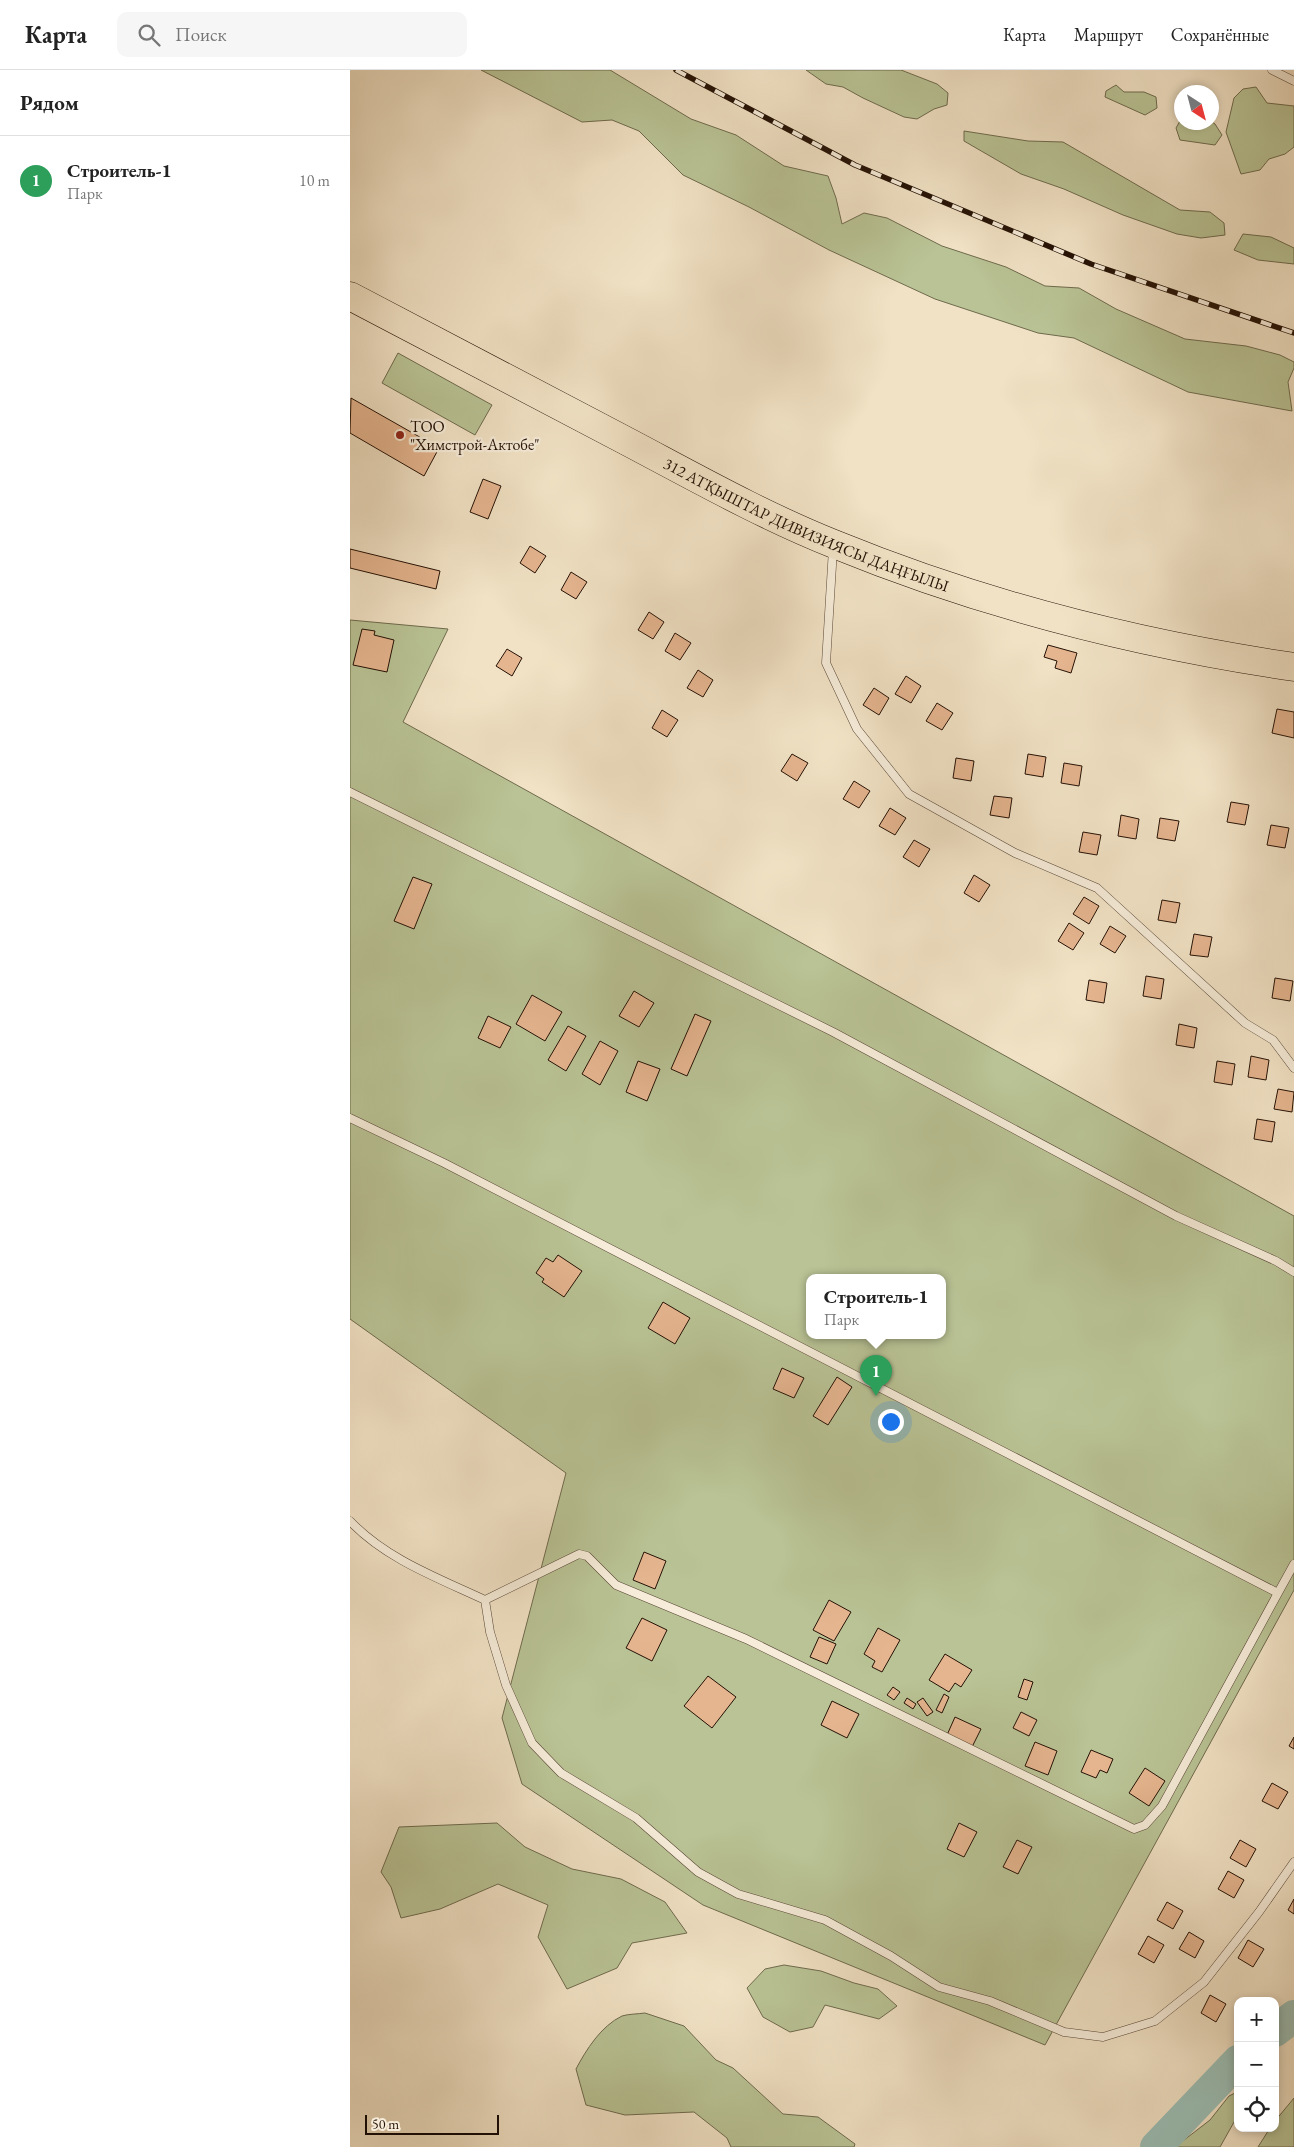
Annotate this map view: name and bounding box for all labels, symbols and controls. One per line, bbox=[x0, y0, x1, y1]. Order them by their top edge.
search box bbox=[117, 12, 467, 57]
text: Карта bbox=[25, 19, 87, 50]
icon: search bbox=[135, 21, 163, 49]
text: Поиск bbox=[175, 22, 227, 47]
text: Карта bbox=[1003, 23, 1046, 46]
text: Маршрут bbox=[1074, 23, 1143, 46]
text: Сохранённые bbox=[1171, 23, 1269, 46]
north arrow bbox=[1174, 85, 1219, 130]
text: Рядом bbox=[20, 89, 79, 116]
text: Строитель-1 bbox=[67, 158, 172, 183]
text: 1 bbox=[32, 170, 40, 191]
text: 10 m bbox=[299, 170, 330, 191]
text: Парк bbox=[67, 183, 103, 204]
place label: ТОО "Химстрой-Актобе" bbox=[410, 416, 539, 455]
marker: ТОО "Химстрой-Актобе" bbox=[394, 429, 406, 441]
street label: 312 АТҚЫШТАР ДИВИЗИЯСЫ ДАҢҒЫЛЫ bbox=[660, 452, 952, 596]
popup bbox=[806, 1274, 946, 1339]
text: Строитель-1 bbox=[824, 1284, 928, 1309]
text: Парк bbox=[824, 1309, 859, 1330]
pin: 1 bbox=[860, 1355, 892, 1396]
your location bbox=[878, 1409, 904, 1435]
map controls bbox=[1234, 1997, 1279, 2132]
button: + bbox=[1234, 1997, 1279, 2042]
button: − bbox=[1234, 2042, 1279, 2087]
button: locate bbox=[1234, 2087, 1279, 2132]
scale bar bbox=[365, 2112, 499, 2135]
text: 50 m bbox=[372, 2115, 399, 2133]

